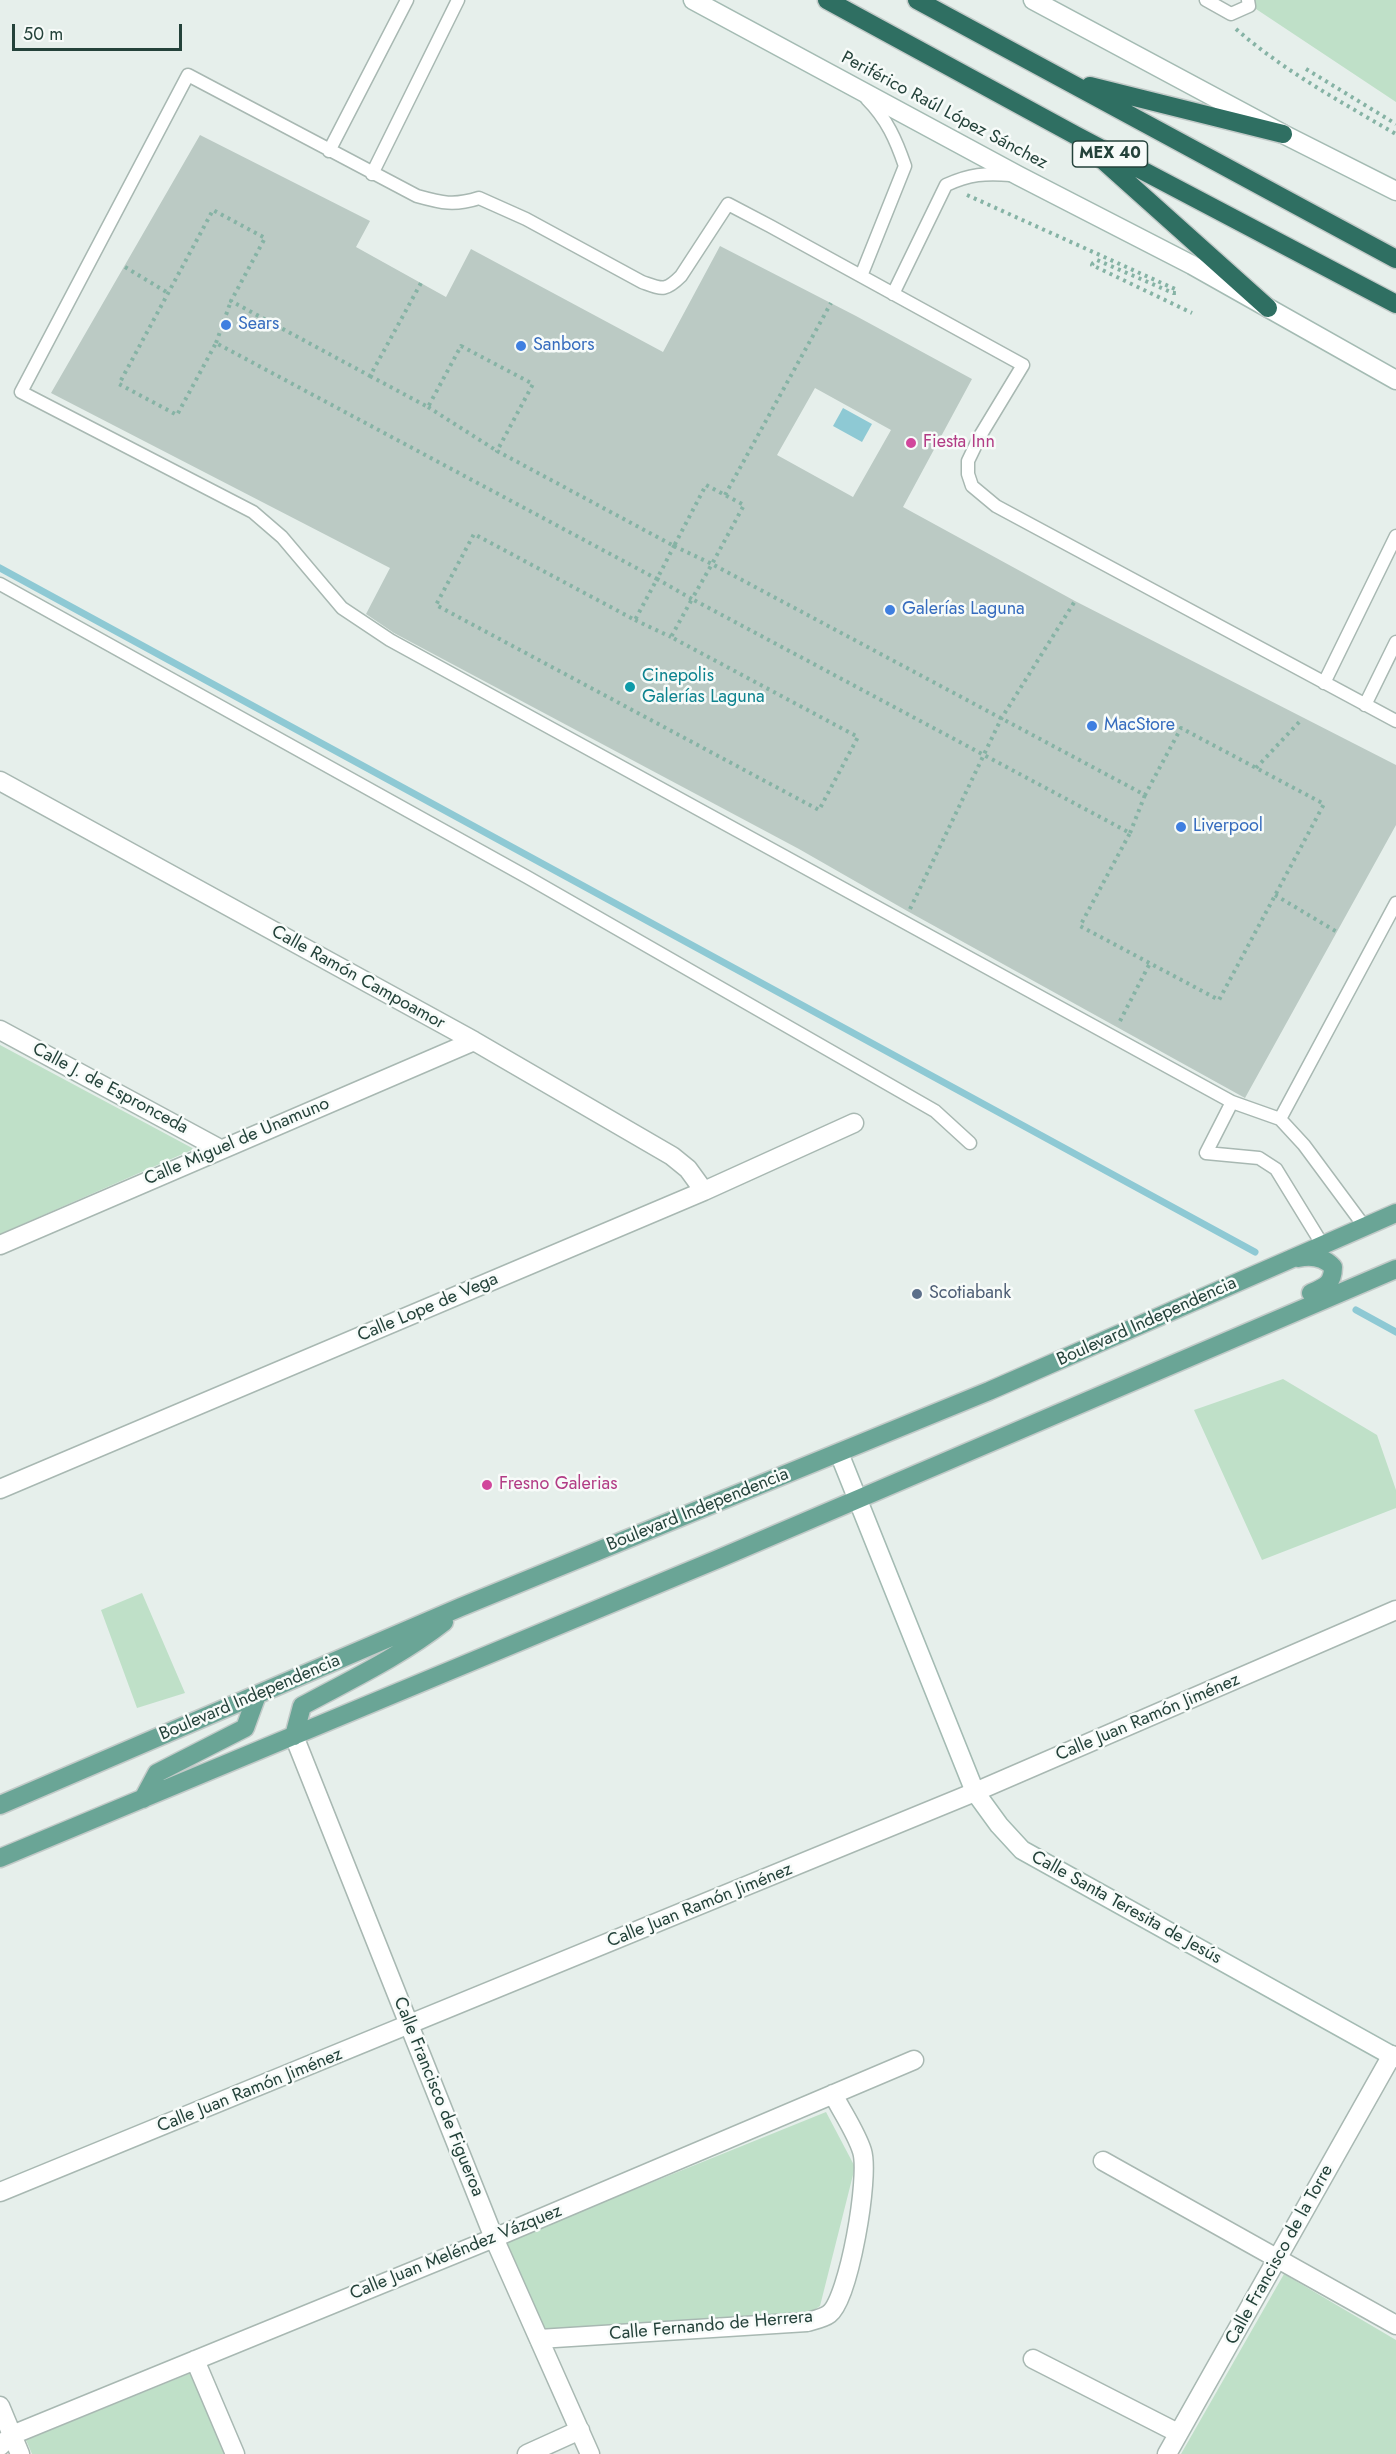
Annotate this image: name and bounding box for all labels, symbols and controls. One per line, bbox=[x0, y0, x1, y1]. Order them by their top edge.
scale bar bbox=[15, 12, 184, 50]
text: 50 m bbox=[23, 21, 63, 47]
street label: Periférico Raúl López Sánchez bbox=[837, 47, 1051, 175]
road number: MEX 40 bbox=[1072, 141, 1148, 167]
place label: Sears bbox=[238, 314, 279, 336]
marker: Sears bbox=[219, 318, 233, 332]
place label: Sanbors bbox=[533, 335, 594, 357]
marker: Sanbors bbox=[514, 339, 528, 353]
place label: Fiesta Inn bbox=[923, 432, 995, 454]
marker: Fiesta Inn bbox=[904, 436, 918, 450]
place label: Galerías Laguna bbox=[902, 599, 1025, 621]
marker: Galerías Laguna bbox=[883, 603, 897, 617]
place label: Cinepolis Galerías Laguna bbox=[642, 666, 765, 708]
marker: Cinepolis Galerías Laguna bbox=[623, 680, 637, 694]
place label: MacStore bbox=[1104, 715, 1175, 737]
marker: MacStore bbox=[1085, 719, 1099, 733]
place label: Liverpool bbox=[1193, 816, 1263, 838]
marker: Liverpool bbox=[1174, 820, 1188, 834]
street label: Calle Ramón Campoamor bbox=[267, 921, 449, 1035]
street label: Calle J. de Espronceda bbox=[28, 1039, 192, 1139]
street label: Calle Miguel de Unamuno bbox=[141, 1093, 333, 1191]
street label: Calle Lope de Vega bbox=[355, 1269, 501, 1347]
street label: Boulevard Independencia bbox=[1054, 1273, 1240, 1371]
place label: Scotiabank bbox=[929, 1283, 1011, 1305]
marker: Scotiabank bbox=[910, 1287, 924, 1301]
street label: Boulevard Independencia bbox=[604, 1464, 792, 1556]
place label: Fresno Galerias bbox=[499, 1474, 618, 1496]
marker: Fresno Galerias bbox=[480, 1478, 494, 1492]
street label: Boulevard Independencia bbox=[156, 1650, 344, 1746]
street label: Calle Juan Ramón Jiménez bbox=[1053, 1669, 1243, 1767]
street label: Calle Santa Teresita de Jesús bbox=[1027, 1847, 1225, 1969]
street label: Calle Juan Ramón Jiménez bbox=[604, 1859, 796, 1953]
street label: Calle Francisco de Figueroa bbox=[388, 1994, 488, 2200]
street label: Calle Juan Ramón Jiménez bbox=[154, 2044, 346, 2138]
street label: Calle Francisco de la Torre bbox=[1222, 2161, 1338, 2349]
street label: Calle Juan Meléndez Vázquez bbox=[347, 2201, 565, 2305]
street label: Calle Fernando de Herrera bbox=[608, 2306, 814, 2346]

